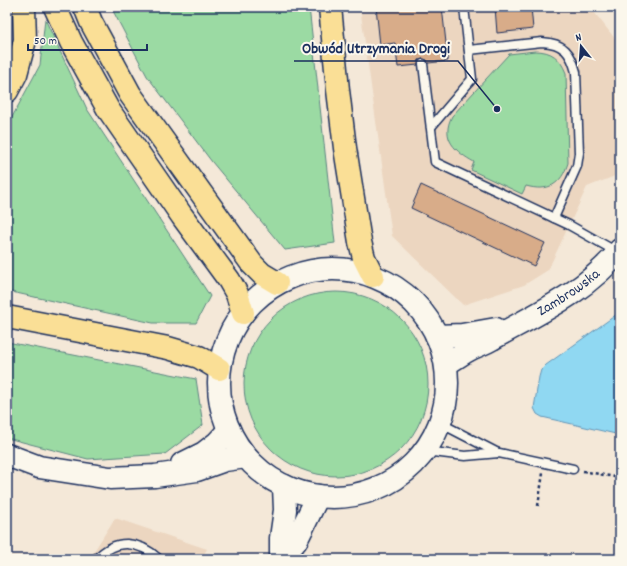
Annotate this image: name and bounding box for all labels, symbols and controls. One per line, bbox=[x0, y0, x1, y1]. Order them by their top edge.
scale bar bbox=[28, 26, 147, 52]
north arrow bbox=[561, 26, 601, 66]
text: N bbox=[574, 30, 584, 47]
text: 50 m bbox=[34, 33, 57, 50]
callout: Obwód Utrzymania Drogi bbox=[294, 33, 458, 61]
text: Obwód Utrzymania Drogi bbox=[302, 38, 450, 61]
street label: Zambrowska bbox=[534, 264, 606, 323]

